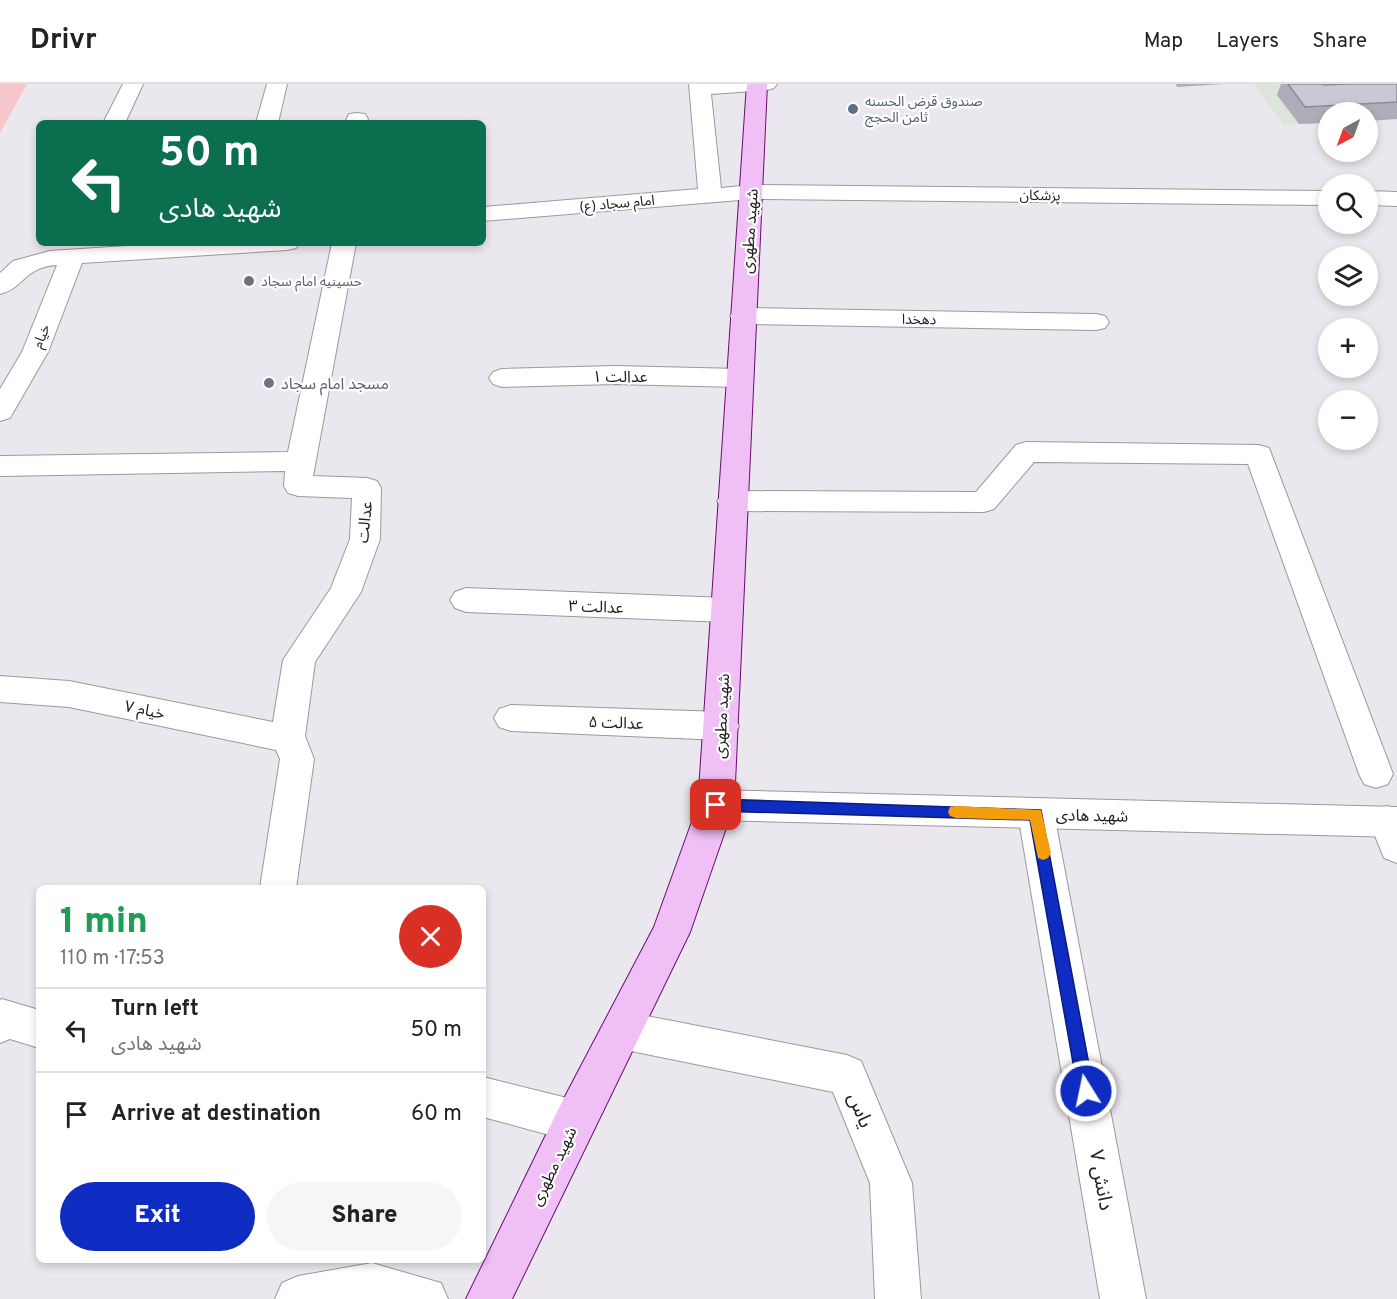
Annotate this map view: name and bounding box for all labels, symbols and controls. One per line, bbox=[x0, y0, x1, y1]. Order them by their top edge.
text: Drivr bbox=[30, 23, 97, 59]
text: Map bbox=[1144, 28, 1183, 55]
text: Layers bbox=[1216, 28, 1279, 55]
text: Share bbox=[1312, 28, 1367, 55]
place label: صندوق قرض الحسنه ثامن الحجج bbox=[865, 94, 983, 128]
marker: صندوق قرض الحسنه ثامن الحجج bbox=[846, 102, 860, 116]
north arrow bbox=[1318, 102, 1378, 162]
map controls bbox=[1318, 102, 1378, 450]
text: 50 m bbox=[159, 128, 260, 181]
icon: left bbox=[60, 144, 138, 222]
button: search bbox=[1318, 174, 1378, 234]
street label: شهید مطهری bbox=[738, 188, 764, 274]
street label: پزشکان bbox=[1019, 188, 1061, 205]
text: شهید هادی bbox=[159, 193, 281, 227]
street label: امام سجاد (ع) bbox=[579, 193, 656, 217]
button: layers bbox=[1318, 246, 1378, 306]
marker: حسینیه امام سجاد bbox=[242, 274, 256, 288]
place label: حسینیه امام سجاد bbox=[261, 274, 362, 292]
street label: دهخدا bbox=[902, 312, 937, 329]
button: + bbox=[1318, 318, 1378, 378]
street label: خیام bbox=[30, 322, 56, 351]
street label: عدالت ۱ bbox=[593, 368, 647, 388]
place label: مسجد امام سجاد bbox=[281, 375, 389, 396]
marker: مسجد امام سجاد bbox=[262, 376, 276, 390]
button: − bbox=[1318, 390, 1378, 450]
street label: عدالت bbox=[354, 500, 378, 544]
street label: عدالت ۳ bbox=[568, 597, 624, 619]
street label: شهید مطهری bbox=[711, 673, 735, 759]
street label: خیام ۷ bbox=[122, 697, 167, 726]
street label: عدالت ۵ bbox=[588, 713, 644, 735]
pin bbox=[690, 779, 741, 830]
icon: arrive bbox=[699, 788, 732, 821]
street label: شهید هادی bbox=[1056, 806, 1128, 828]
text: 1 min bbox=[60, 900, 148, 946]
button: close bbox=[399, 905, 462, 968]
text: 110 m · 17:53 bbox=[60, 946, 165, 972]
text: Turn left bbox=[111, 996, 199, 1023]
icon: left bbox=[60, 1014, 93, 1047]
text: 50 m bbox=[410, 1017, 462, 1044]
text: شهید هادی bbox=[111, 1032, 202, 1058]
position arrow bbox=[1054, 1059, 1118, 1123]
street label: یاس bbox=[840, 1089, 878, 1132]
icon: arrive bbox=[60, 1098, 93, 1131]
text: Arrive at destination bbox=[111, 1101, 321, 1128]
text: 60 m bbox=[411, 1101, 462, 1128]
street label: شهید مطهری bbox=[527, 1124, 582, 1210]
street label: دانش ۷ bbox=[1082, 1148, 1118, 1213]
button: Exit bbox=[60, 1182, 255, 1251]
button: Share bbox=[267, 1182, 462, 1251]

